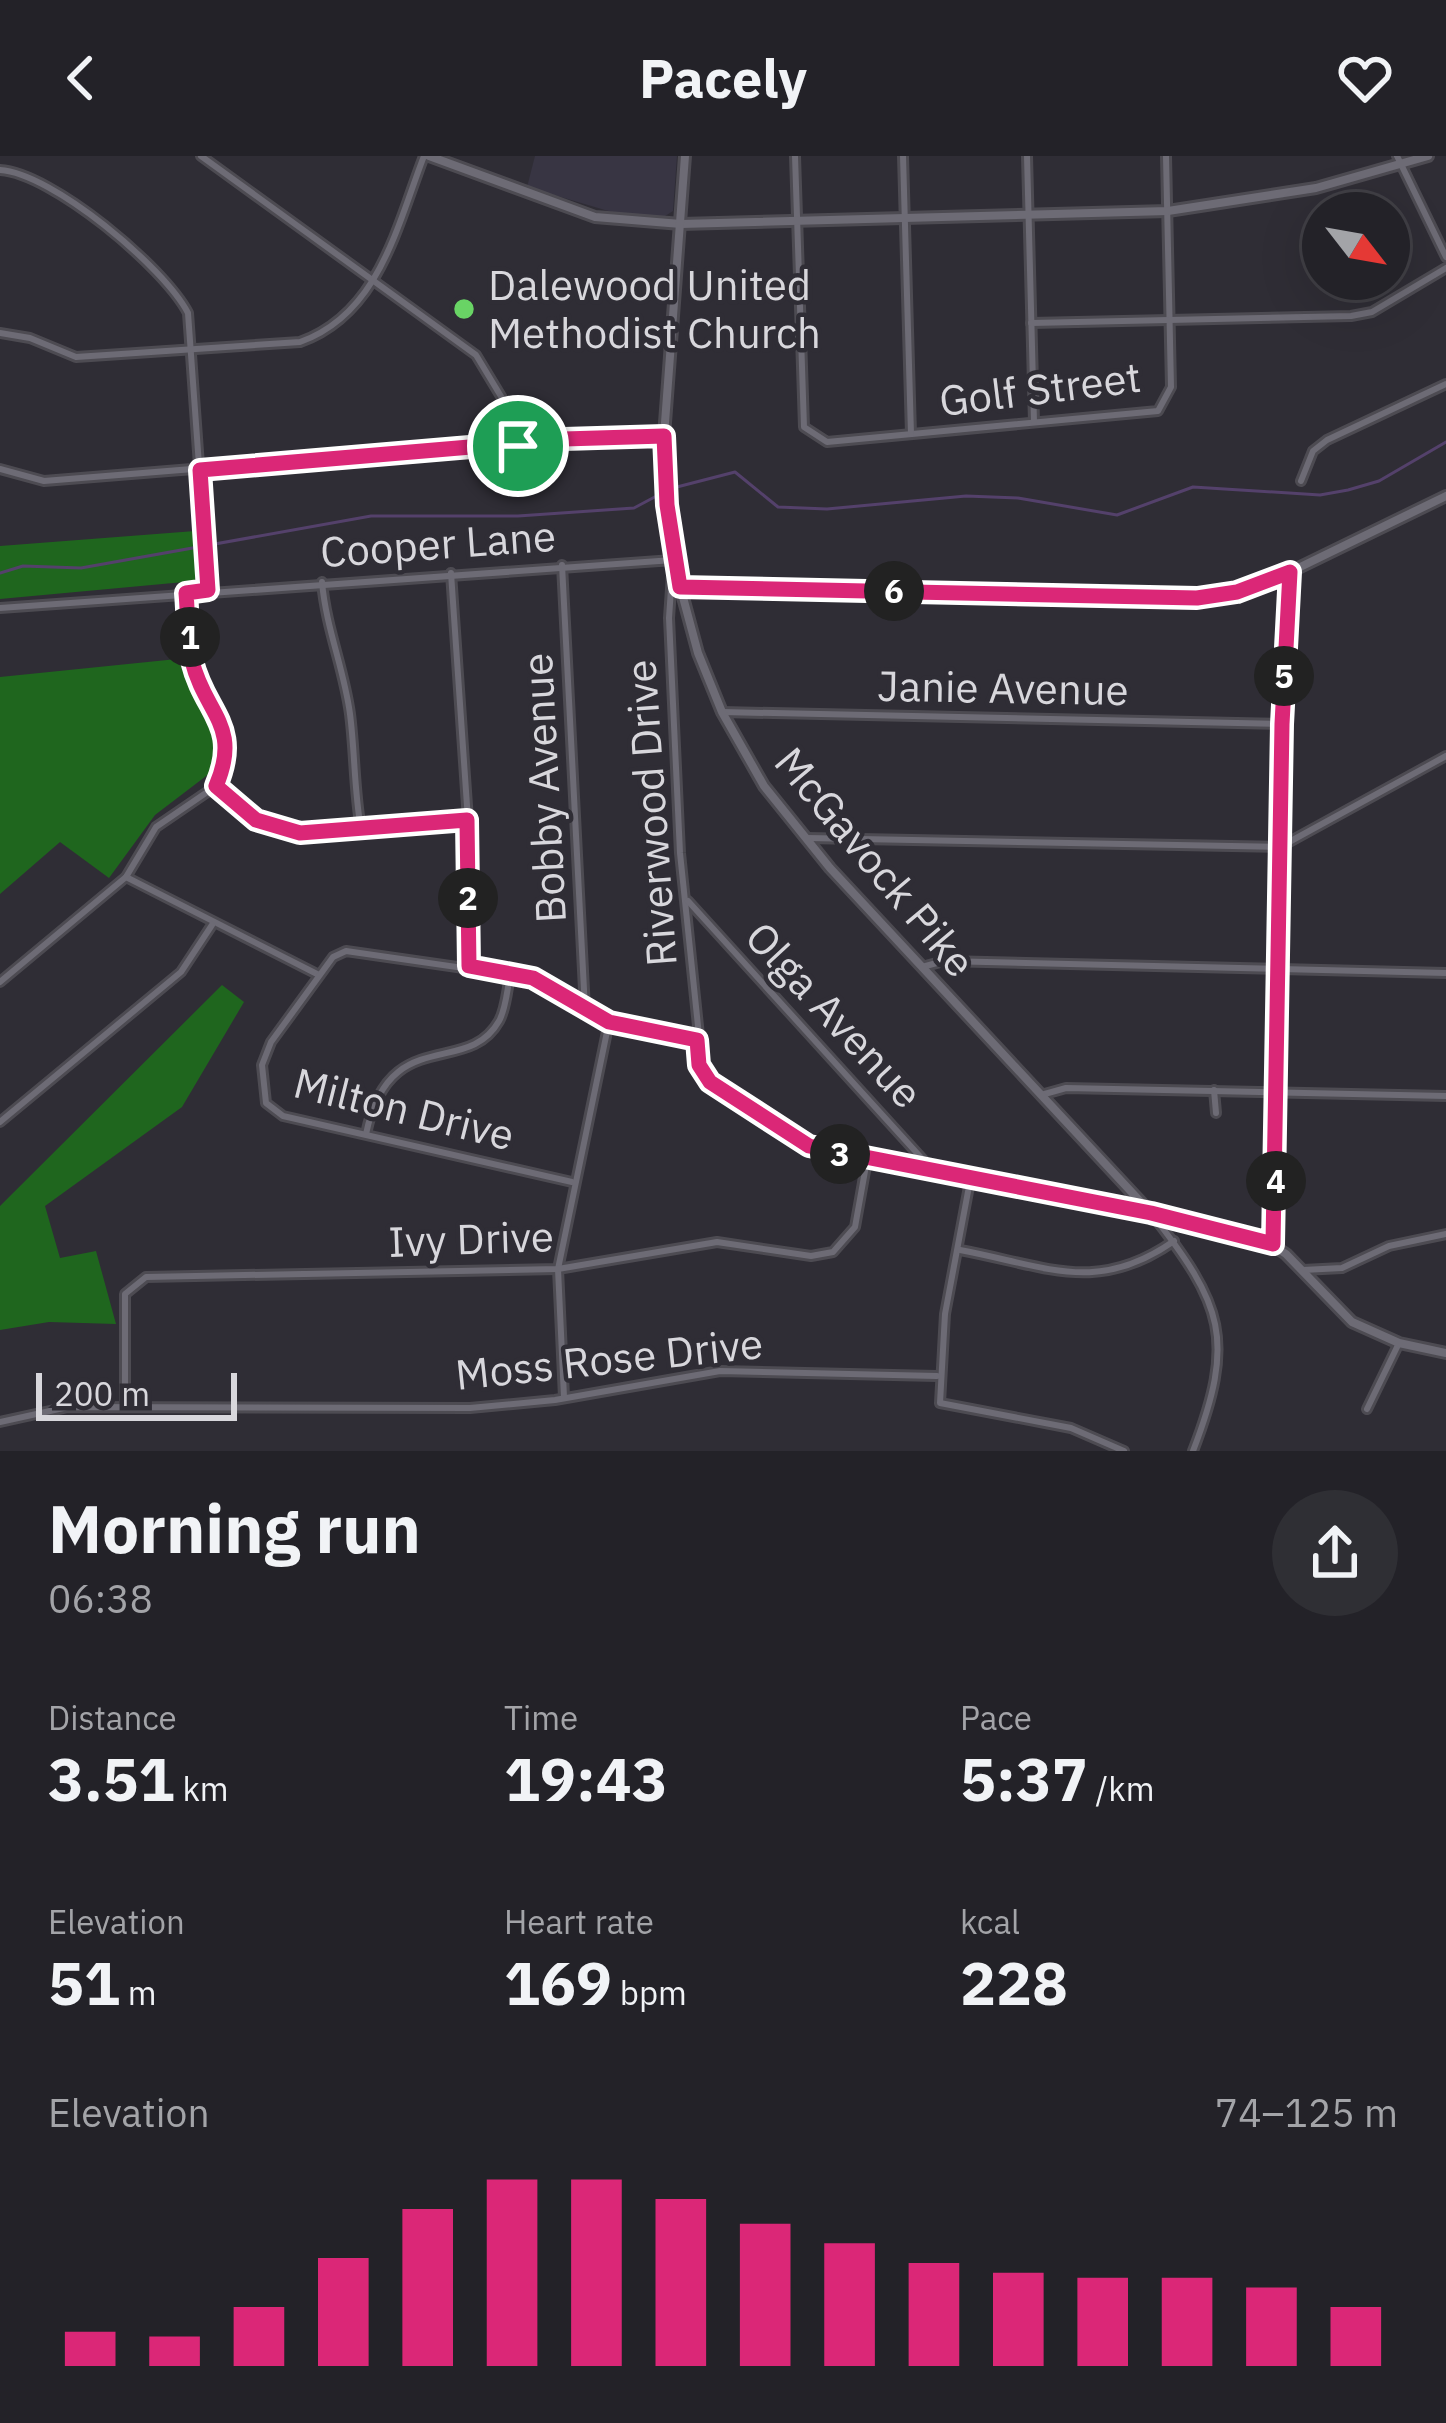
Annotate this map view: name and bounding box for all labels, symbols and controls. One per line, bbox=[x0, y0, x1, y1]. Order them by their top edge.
text: Pacely bbox=[639, 43, 807, 113]
icon: back bbox=[48, 45, 114, 111]
icon: heart bbox=[1332, 45, 1398, 111]
north arrow bbox=[1302, 192, 1410, 300]
map controls bbox=[1302, 192, 1410, 300]
place label: Dalewood United Methodist Church bbox=[488, 257, 821, 360]
marker: Dalewood United Methodist Church bbox=[451, 296, 477, 322]
street label: Golf Street bbox=[936, 349, 1144, 428]
pin bbox=[467, 395, 569, 497]
icon: arrive bbox=[485, 413, 551, 479]
street label: Cooper Lane bbox=[318, 508, 558, 579]
pin: 6 bbox=[864, 561, 924, 621]
text: 6 bbox=[884, 569, 904, 612]
pin: 1 bbox=[160, 607, 220, 667]
text: 1 bbox=[180, 615, 200, 658]
pin: 5 bbox=[1254, 646, 1314, 706]
street label: Bobby Avenue bbox=[509, 651, 578, 925]
text: 5 bbox=[1274, 654, 1294, 697]
street label: Riverwood Drive bbox=[612, 658, 689, 968]
street label: Janie Avenue bbox=[877, 658, 1129, 717]
street label: McGavock Pike bbox=[763, 735, 988, 988]
pin: 2 bbox=[438, 868, 498, 928]
text: 2 bbox=[458, 876, 478, 919]
street label: Olga Avenue bbox=[734, 910, 935, 1120]
street label: Milton Drive bbox=[288, 1055, 520, 1162]
pin: 3 bbox=[810, 1124, 870, 1184]
text: 3 bbox=[830, 1132, 850, 1175]
pin: 4 bbox=[1246, 1151, 1306, 1211]
text: 4 bbox=[1266, 1159, 1286, 1202]
street label: Ivy Drive bbox=[387, 1208, 555, 1269]
street label: Moss Rose Drive bbox=[452, 1315, 765, 1402]
scale bar bbox=[36, 1367, 237, 1420]
text: 200 m bbox=[54, 1372, 150, 1415]
text: Morning run bbox=[48, 1485, 421, 1571]
button: share bbox=[1272, 1490, 1398, 1616]
text: 06:38 bbox=[48, 1573, 153, 1624]
text: Distance bbox=[48, 1696, 177, 1739]
text: Time bbox=[504, 1696, 578, 1739]
text: Pace bbox=[960, 1696, 1032, 1739]
text: 3.51 bbox=[48, 1739, 175, 1818]
text: 19:43 bbox=[504, 1739, 668, 1818]
text: 5:37 bbox=[960, 1739, 1088, 1818]
text: km bbox=[175, 1767, 229, 1810]
text: /km bbox=[1088, 1767, 1154, 1810]
text: Elevation bbox=[48, 1900, 185, 1943]
text: Heart rate bbox=[504, 1900, 654, 1943]
text: kcal bbox=[960, 1900, 1020, 1943]
text: 51 bbox=[48, 1943, 120, 2022]
text: 169 bbox=[504, 1943, 612, 2022]
text: 228 bbox=[960, 1943, 1068, 2022]
text: m bbox=[120, 1971, 157, 2014]
text: bpm bbox=[612, 1971, 687, 2014]
text: Elevation bbox=[48, 2087, 210, 2138]
text: 74–125 m bbox=[1215, 2087, 1398, 2138]

